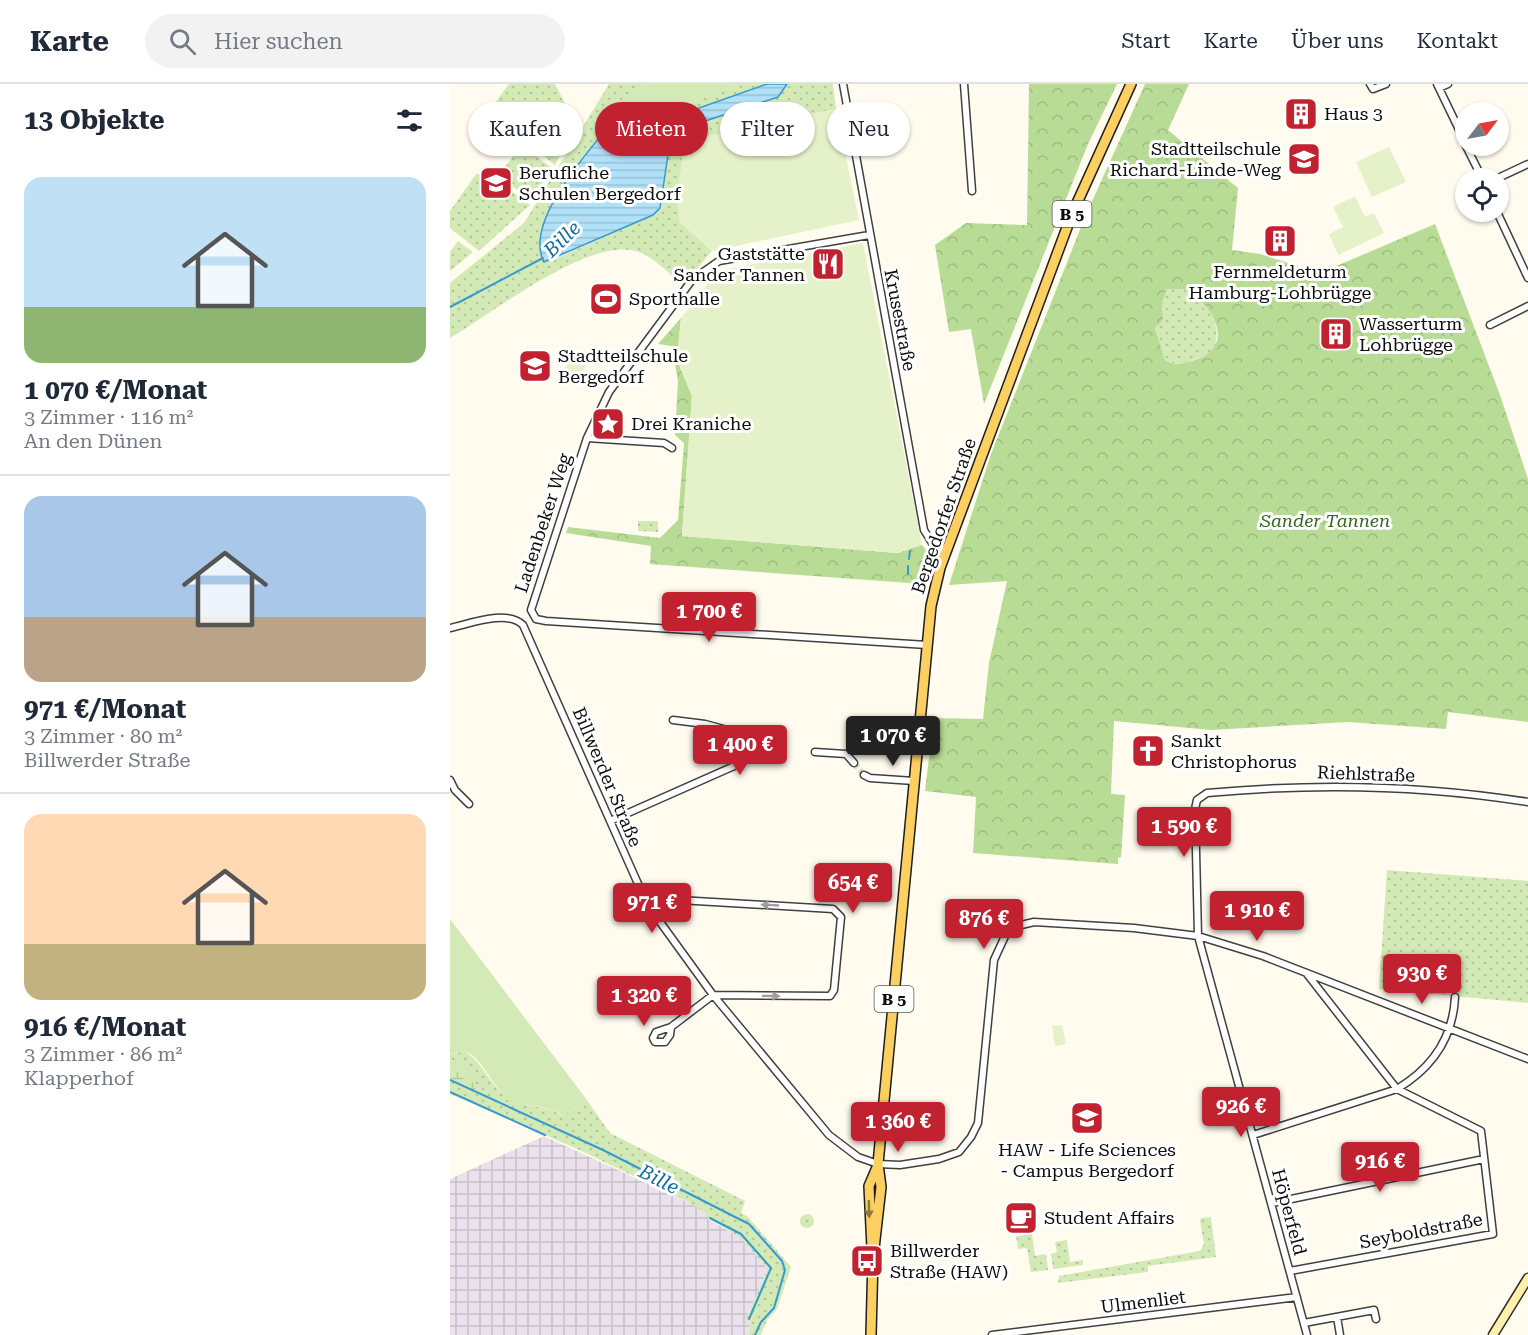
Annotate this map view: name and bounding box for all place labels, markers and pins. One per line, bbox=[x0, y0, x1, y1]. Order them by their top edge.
building icon: Haus 3 bbox=[1283, 96, 1319, 132]
place label: Haus 3 bbox=[1324, 103, 1383, 124]
place label: Stadtteilschule Richard-Linde-Weg bbox=[1110, 138, 1282, 180]
school or university icon: Stadtteilschule Richard-Linde-Weg bbox=[1286, 141, 1322, 177]
place label: Berufliche Schulen Bergedorf bbox=[519, 162, 682, 204]
school or university icon: Berufliche Schulen Bergedorf bbox=[478, 165, 514, 201]
building icon: Fernmeldeturm Hamburg-Lohbrügge bbox=[1262, 223, 1298, 259]
place label: Gaststätte Sander Tannen bbox=[674, 243, 805, 285]
restaurant icon: Gaststätte Sander Tannen bbox=[810, 246, 846, 282]
place label: Fernmeldeturm Hamburg-Lohbrügge bbox=[1189, 261, 1372, 303]
sports icon: Sporthalle bbox=[588, 281, 624, 317]
place label: Sporthalle bbox=[629, 288, 720, 309]
place label: Wasserturm Lohbrügge bbox=[1359, 313, 1463, 355]
building icon: Wasserturm Lohbrügge bbox=[1318, 316, 1354, 352]
place label: Stadtteilschule Bergedorf bbox=[558, 345, 688, 387]
school or university icon: Stadtteilschule Bergedorf bbox=[517, 348, 553, 384]
place icon: Drei Kraniche bbox=[590, 406, 626, 442]
place label: Drei Kraniche bbox=[631, 413, 751, 434]
pin: 1 700 € bbox=[654, 592, 764, 643]
pin: 1 070 € bbox=[838, 716, 948, 767]
pin: 1 400 € bbox=[685, 725, 795, 776]
place label: Sankt Christophorus bbox=[1171, 730, 1297, 772]
church icon: Sankt Christophorus bbox=[1130, 733, 1166, 769]
pin: 1 590 € bbox=[1129, 807, 1239, 858]
pin: 654 € bbox=[811, 863, 895, 914]
pin: 971 € bbox=[610, 883, 694, 934]
pin: 1 910 € bbox=[1202, 891, 1312, 942]
pin: 876 € bbox=[942, 899, 1026, 950]
pin: 930 € bbox=[1380, 954, 1464, 1005]
pin: 1 320 € bbox=[589, 976, 699, 1027]
pin: 926 € bbox=[1199, 1087, 1283, 1138]
school or university icon: HAW - Life Sciences - Campus Bergedorf bbox=[1069, 1100, 1105, 1136]
pin: 1 360 € bbox=[843, 1102, 953, 1153]
place label: HAW - Life Sciences - Campus Bergedorf bbox=[998, 1139, 1176, 1181]
pin: 916 € bbox=[1338, 1142, 1422, 1193]
cafe icon: Student Affairs bbox=[1003, 1200, 1039, 1236]
place label: Student Affairs bbox=[1044, 1207, 1174, 1228]
place label: Billwerder Straße (HAW) bbox=[890, 1240, 1008, 1282]
bus stop icon: Billwerder Straße (HAW) bbox=[849, 1243, 885, 1279]

